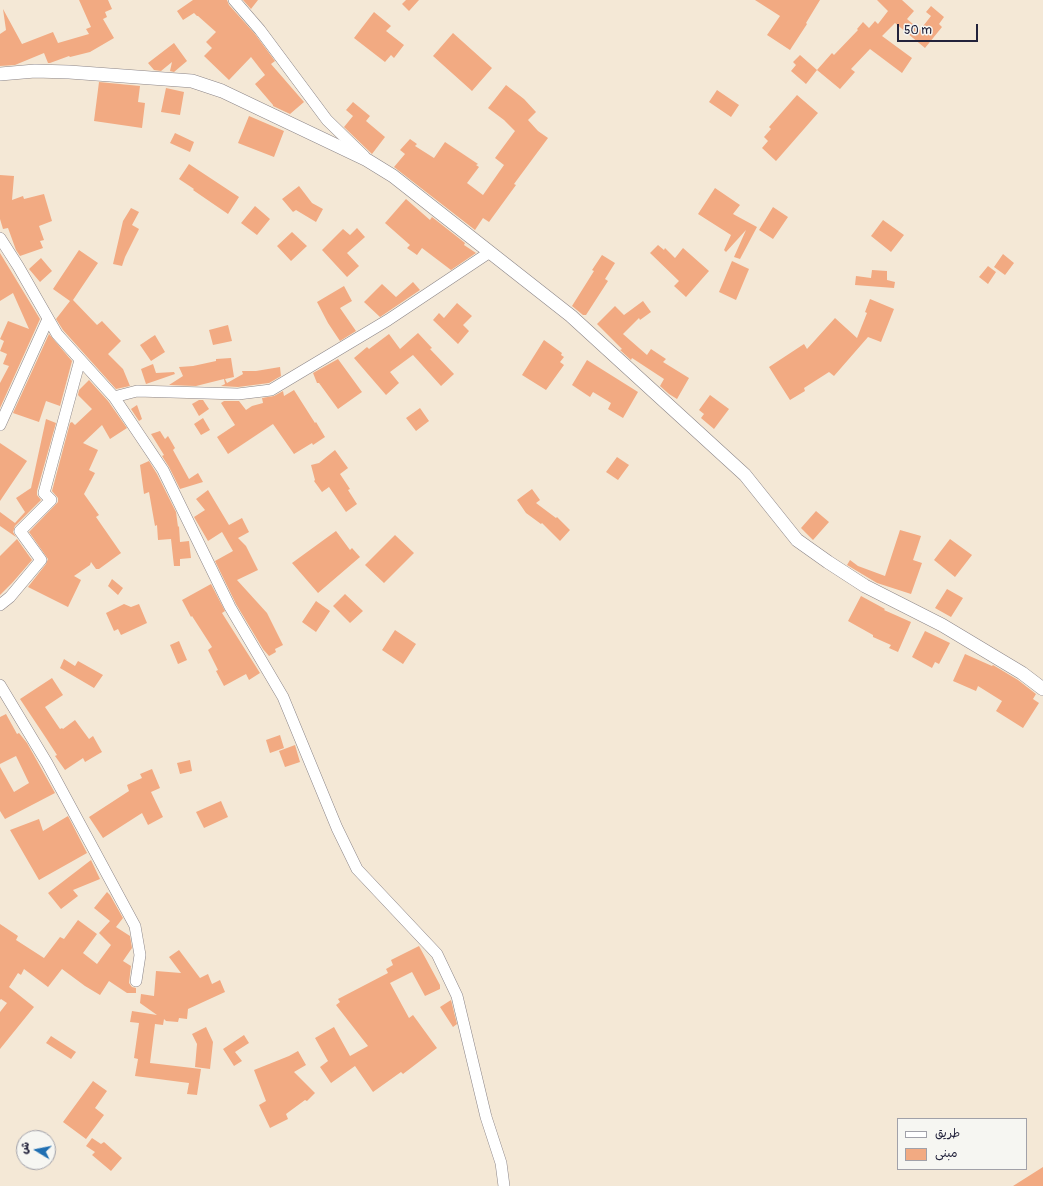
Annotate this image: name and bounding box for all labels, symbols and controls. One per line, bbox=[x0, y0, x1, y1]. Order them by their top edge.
scale bar bbox=[899, 16, 980, 42]
text: 50 m bbox=[904, 23, 932, 38]
legend bbox=[897, 1118, 1027, 1170]
text: طريق bbox=[935, 1126, 960, 1141]
north arrow bbox=[16, 1130, 56, 1170]
text: ش bbox=[17, 1141, 32, 1155]
text: مبنى bbox=[935, 1146, 958, 1161]

